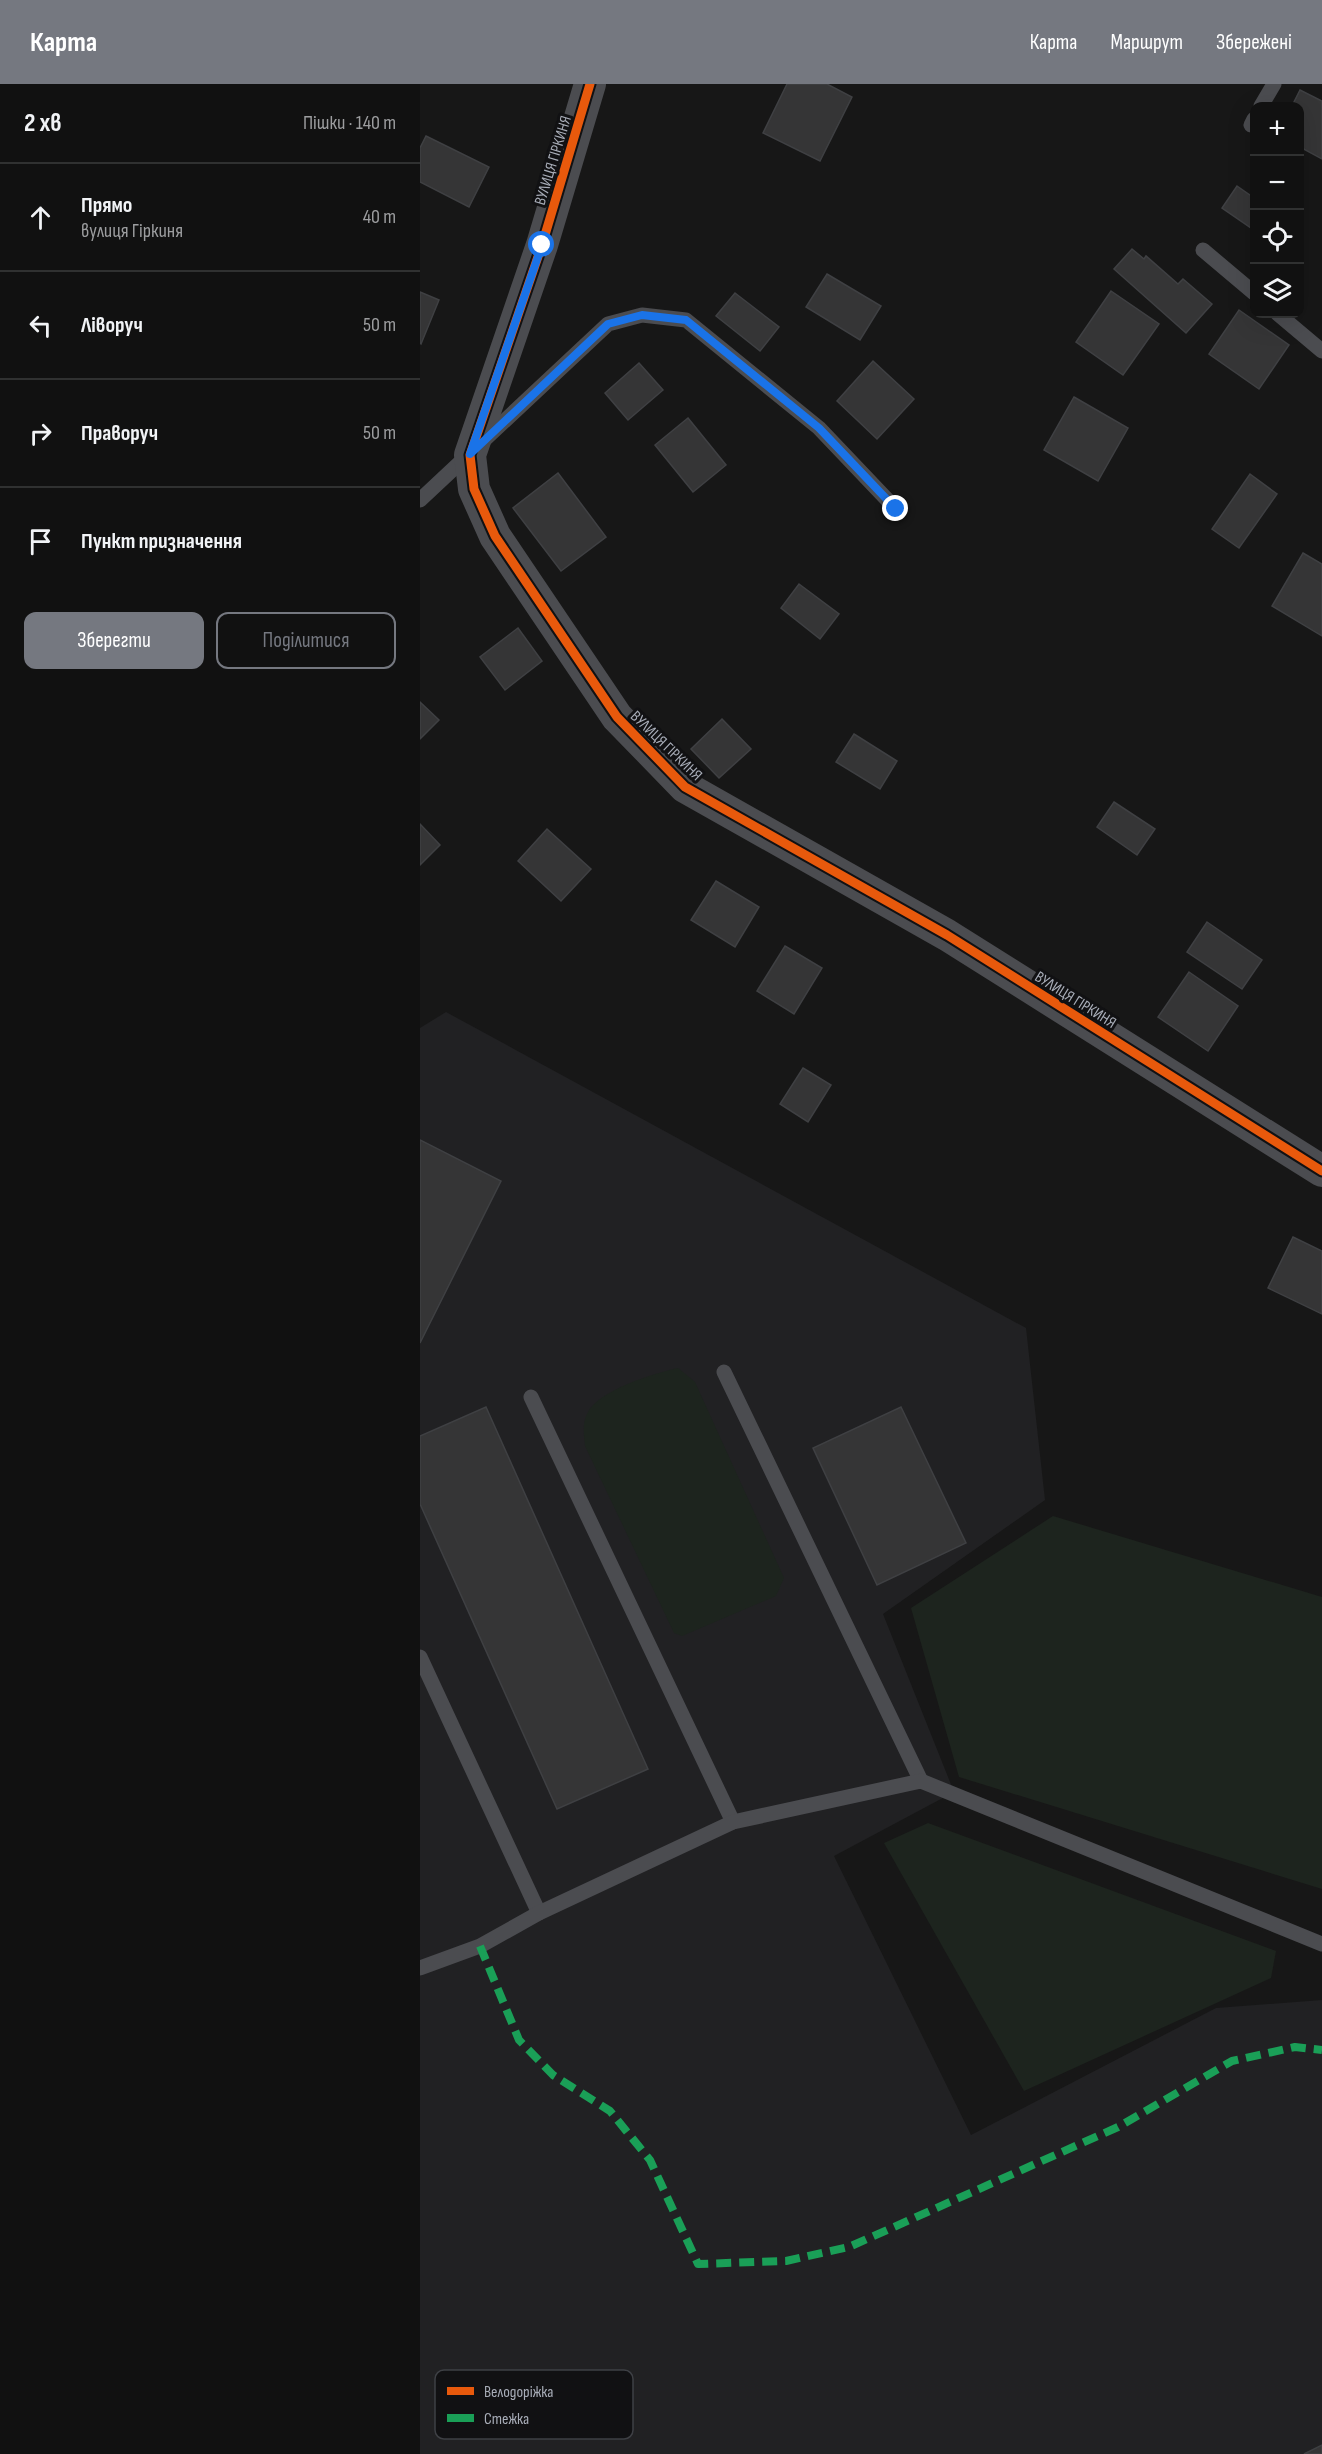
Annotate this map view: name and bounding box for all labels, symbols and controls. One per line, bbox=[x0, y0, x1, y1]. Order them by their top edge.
text: Карта bbox=[30, 26, 97, 59]
text: Карта bbox=[1030, 30, 1077, 55]
text: Маршрут bbox=[1110, 30, 1183, 55]
text: Збережені bbox=[1216, 30, 1292, 55]
map controls bbox=[1250, 102, 1304, 318]
button: + bbox=[1250, 102, 1304, 156]
text: 2 хв bbox=[24, 108, 62, 139]
text: Пішки · 140 m bbox=[303, 111, 396, 135]
street label: ВУЛИЦЯ ГІРКИНЯ bbox=[531, 113, 576, 207]
button: − bbox=[1250, 156, 1304, 210]
text: Прямо bbox=[81, 192, 132, 219]
icon: ahead bbox=[24, 201, 57, 234]
text: 40 m bbox=[363, 205, 396, 229]
button: locate bbox=[1250, 210, 1304, 264]
text: вулиця Гіркиня bbox=[81, 219, 183, 243]
route start bbox=[528, 231, 554, 257]
button: layers bbox=[1250, 264, 1304, 318]
icon: left bbox=[24, 309, 57, 342]
text: Ліворуч bbox=[81, 312, 143, 339]
text: 50 m bbox=[363, 313, 396, 337]
icon: right bbox=[24, 417, 57, 450]
text: Праворуч bbox=[81, 420, 158, 447]
text: 50 m bbox=[363, 421, 396, 445]
route end bbox=[882, 495, 908, 521]
icon: arrive bbox=[24, 525, 57, 558]
text: Пункт призначення bbox=[81, 528, 242, 555]
button: Зберегти bbox=[24, 612, 204, 669]
button: Поділитися bbox=[216, 612, 396, 669]
street label: ВУЛИЦЯ ГІРКИНЯ bbox=[626, 707, 706, 785]
street label: ВУЛИЦЯ ГІРКИНЯ bbox=[1031, 968, 1119, 1033]
legend bbox=[435, 2370, 633, 2439]
text: Велодоріжка bbox=[484, 2383, 553, 2402]
text: Стежка bbox=[484, 2410, 529, 2429]

